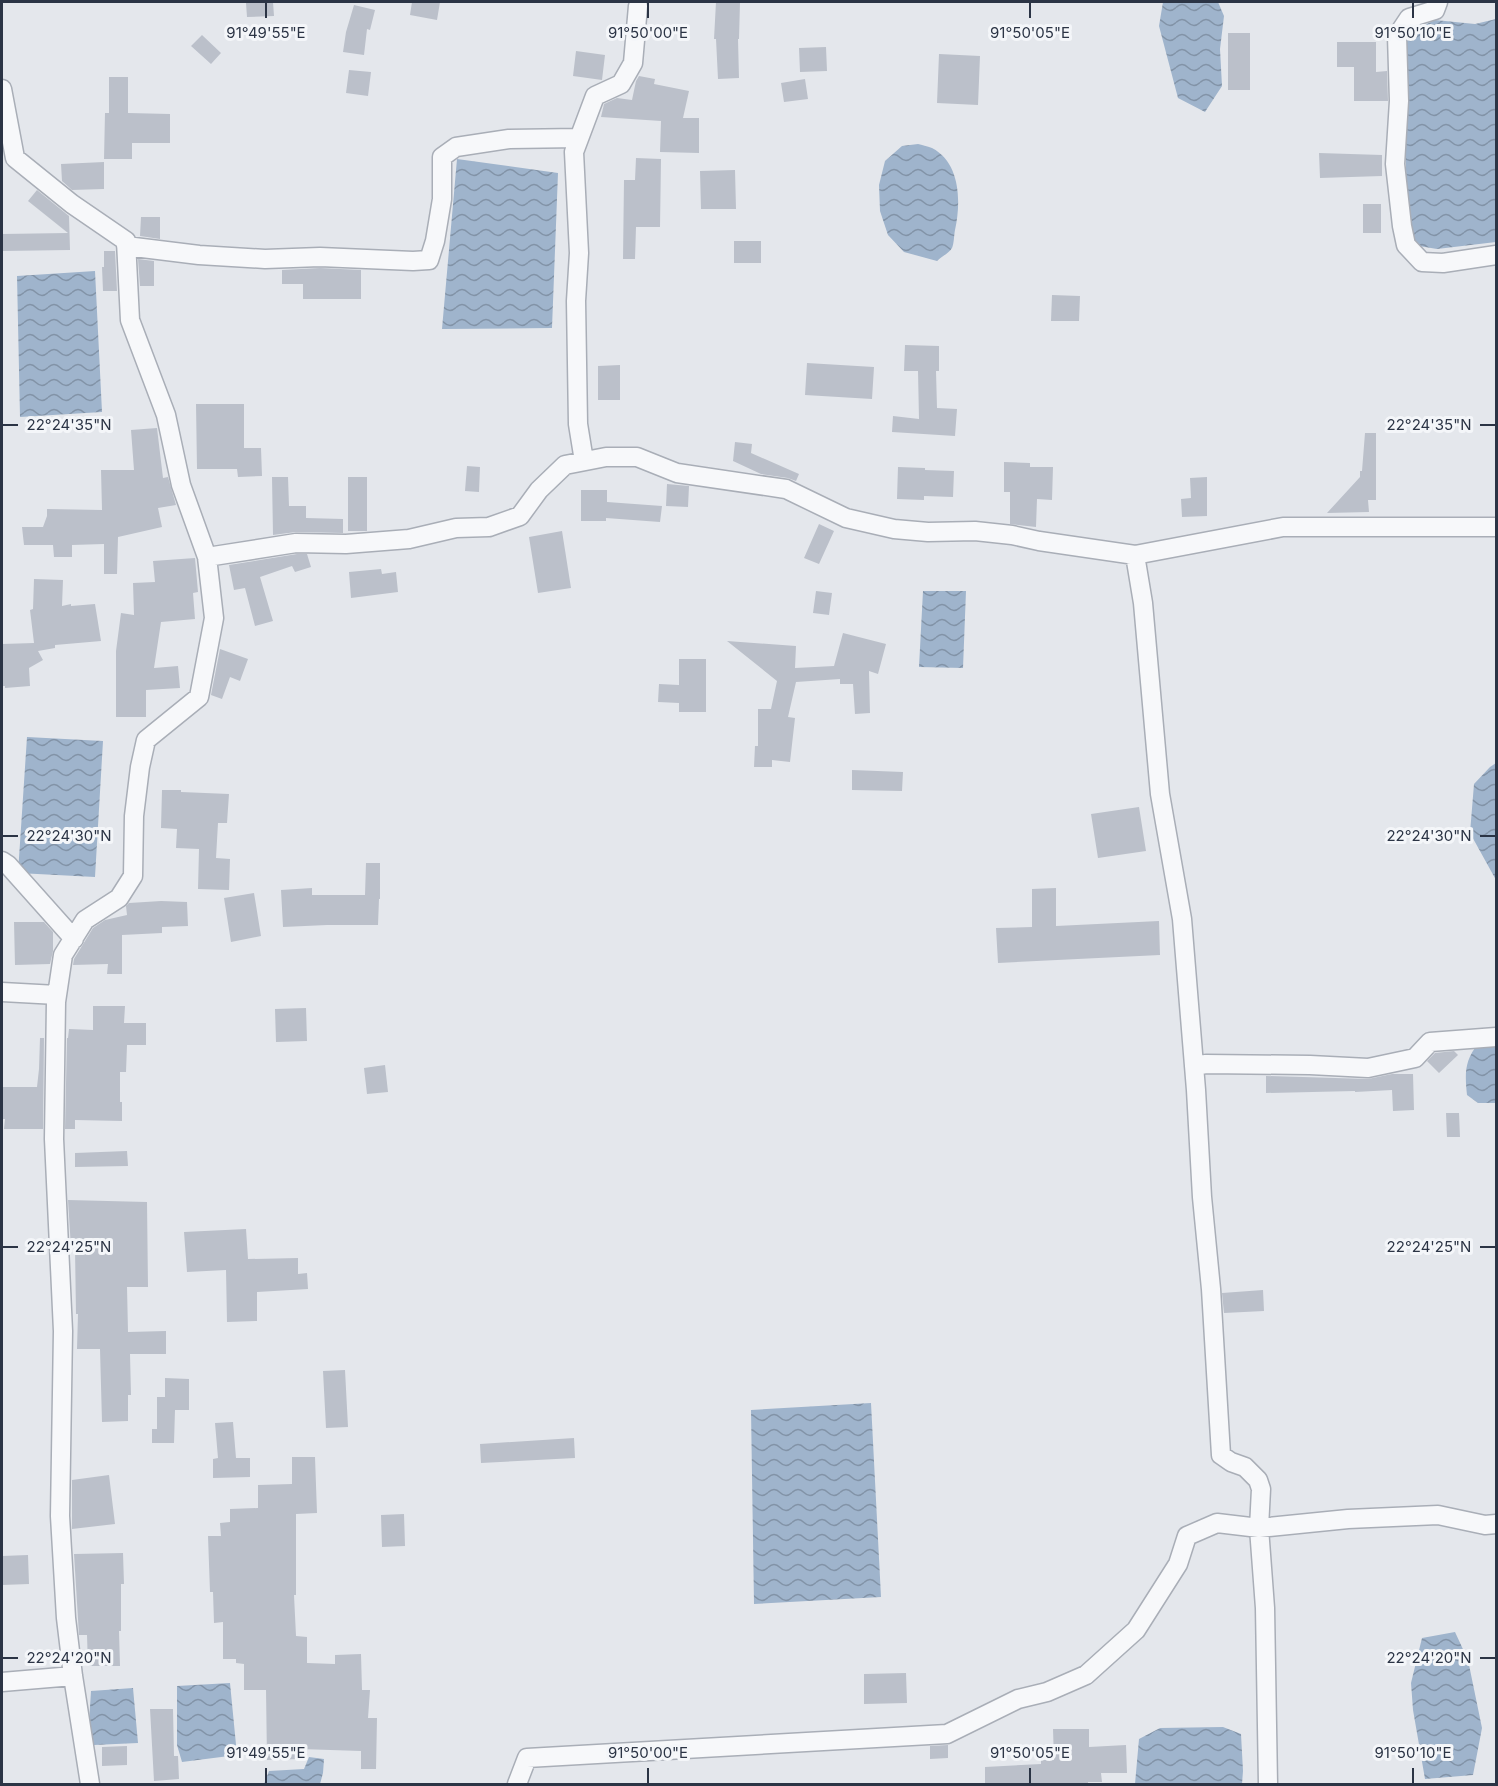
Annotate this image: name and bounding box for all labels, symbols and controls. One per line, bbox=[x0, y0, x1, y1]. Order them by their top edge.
text: 91°49'55"E bbox=[226, 23, 306, 42]
text: 91°50'00"E bbox=[608, 23, 688, 42]
text: 91°50'05"E bbox=[990, 23, 1070, 42]
text: 91°50'10"E bbox=[1375, 23, 1451, 42]
text: 22°24'35"N bbox=[27, 415, 111, 434]
text: 22°24'35"N bbox=[1387, 415, 1471, 434]
text: 22°24'30"N bbox=[26, 826, 112, 845]
text: 22°24'30"N bbox=[1386, 826, 1472, 845]
text: 22°24'25"N bbox=[27, 1237, 111, 1256]
text: 22°24'25"N bbox=[1387, 1237, 1471, 1256]
text: 22°24'20"N bbox=[26, 1648, 112, 1667]
text: 22°24'20"N bbox=[1386, 1648, 1472, 1667]
text: 91°49'55"E bbox=[226, 1743, 306, 1762]
text: 91°50'00"E bbox=[608, 1743, 688, 1762]
text: 91°50'05"E bbox=[990, 1743, 1070, 1762]
text: 91°50'10"E bbox=[1375, 1743, 1451, 1762]

